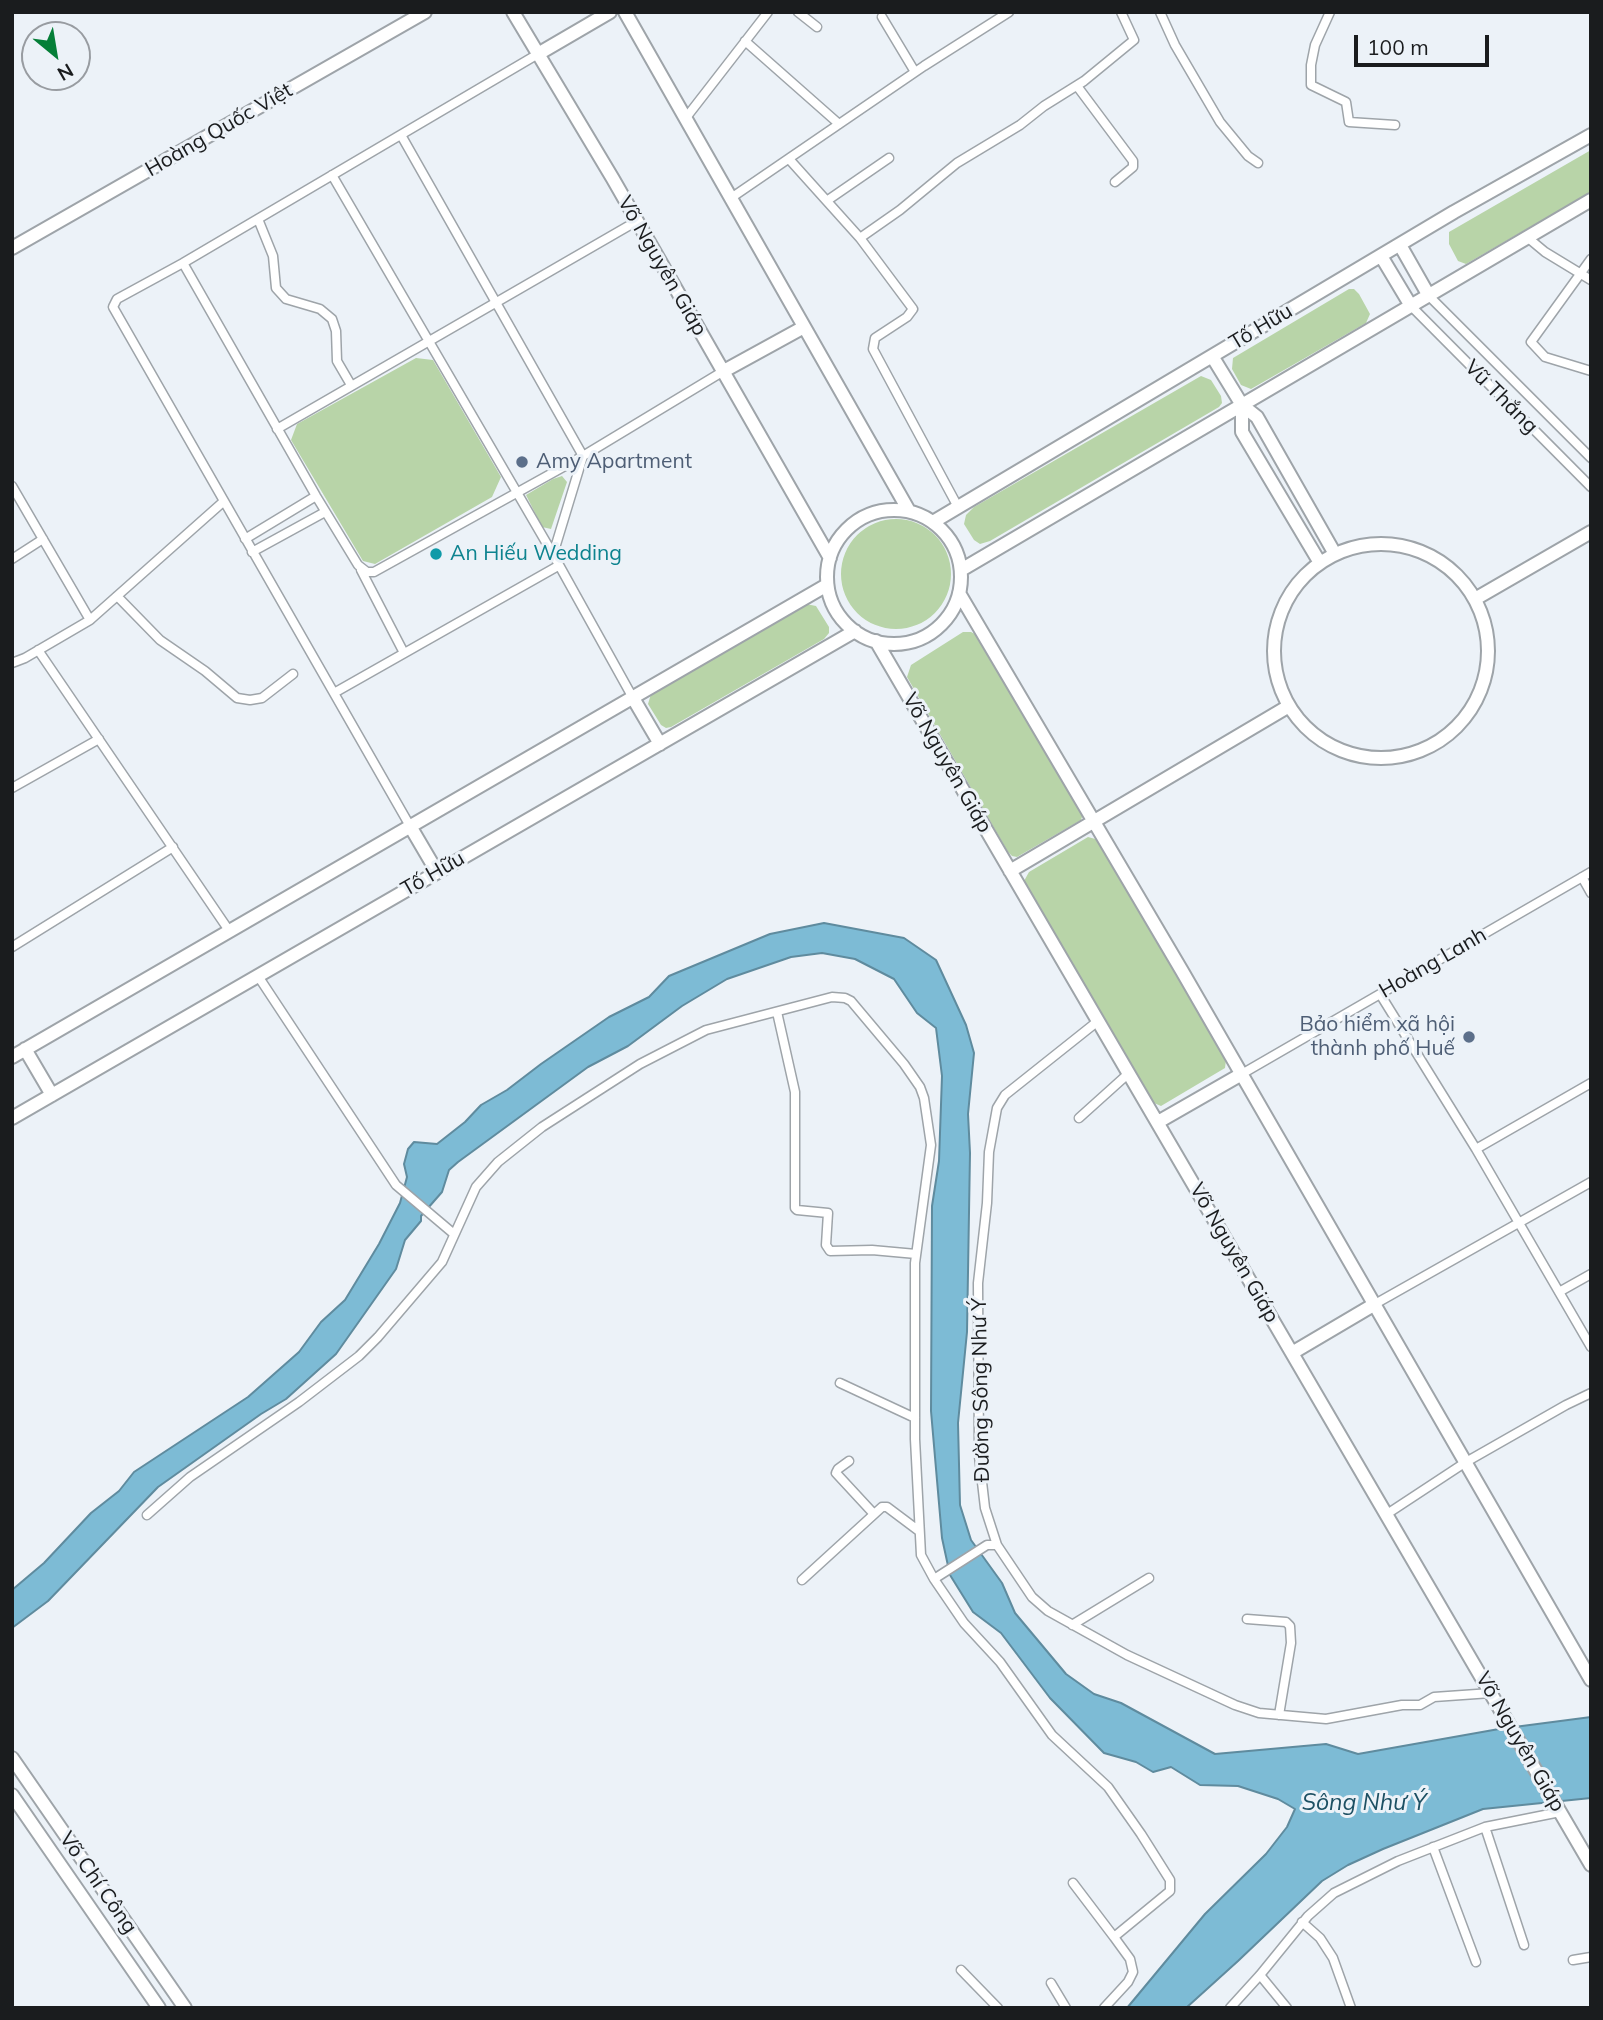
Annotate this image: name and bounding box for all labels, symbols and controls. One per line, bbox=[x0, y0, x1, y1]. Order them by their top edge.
north arrow bbox=[21, 21, 91, 91]
scale bar bbox=[1358, 21, 1493, 65]
text: 100 m bbox=[1367, 34, 1429, 60]
text: N bbox=[53, 58, 78, 86]
street label: Hoàng Quốc Việt bbox=[141, 78, 297, 182]
street label: Võ Nguyên Giáp bbox=[612, 192, 712, 340]
street label: Tố Hữu bbox=[1225, 298, 1297, 356]
street label: Vũ Thắng bbox=[1459, 355, 1543, 439]
place label: Amy Apartment bbox=[536, 449, 692, 475]
marker: Amy Apartment bbox=[514, 454, 530, 470]
place label: An Hiếu Wedding bbox=[450, 541, 622, 567]
marker: An Hiếu Wedding bbox=[428, 546, 444, 562]
street label: Võ Nguyên Giáp bbox=[897, 689, 997, 837]
street label: Tố Hữu bbox=[397, 846, 469, 902]
street label: Hoàng Lanh bbox=[1375, 922, 1491, 1004]
place label: Bảo hiểm xã hội thành phố Huế bbox=[1299, 1012, 1455, 1062]
marker: Bảo hiểm xã hội thành phố Huế bbox=[1461, 1029, 1477, 1045]
street label: Võ Nguyên Giáp bbox=[1184, 1179, 1284, 1327]
street label: Đường Sông Như Ý bbox=[967, 1298, 995, 1482]
street label: Võ Nguyên Giáp bbox=[1470, 1668, 1570, 1816]
water label: Sông Như Ý bbox=[1302, 1789, 1426, 1817]
street label: Võ Chí Công bbox=[54, 1827, 142, 1939]

